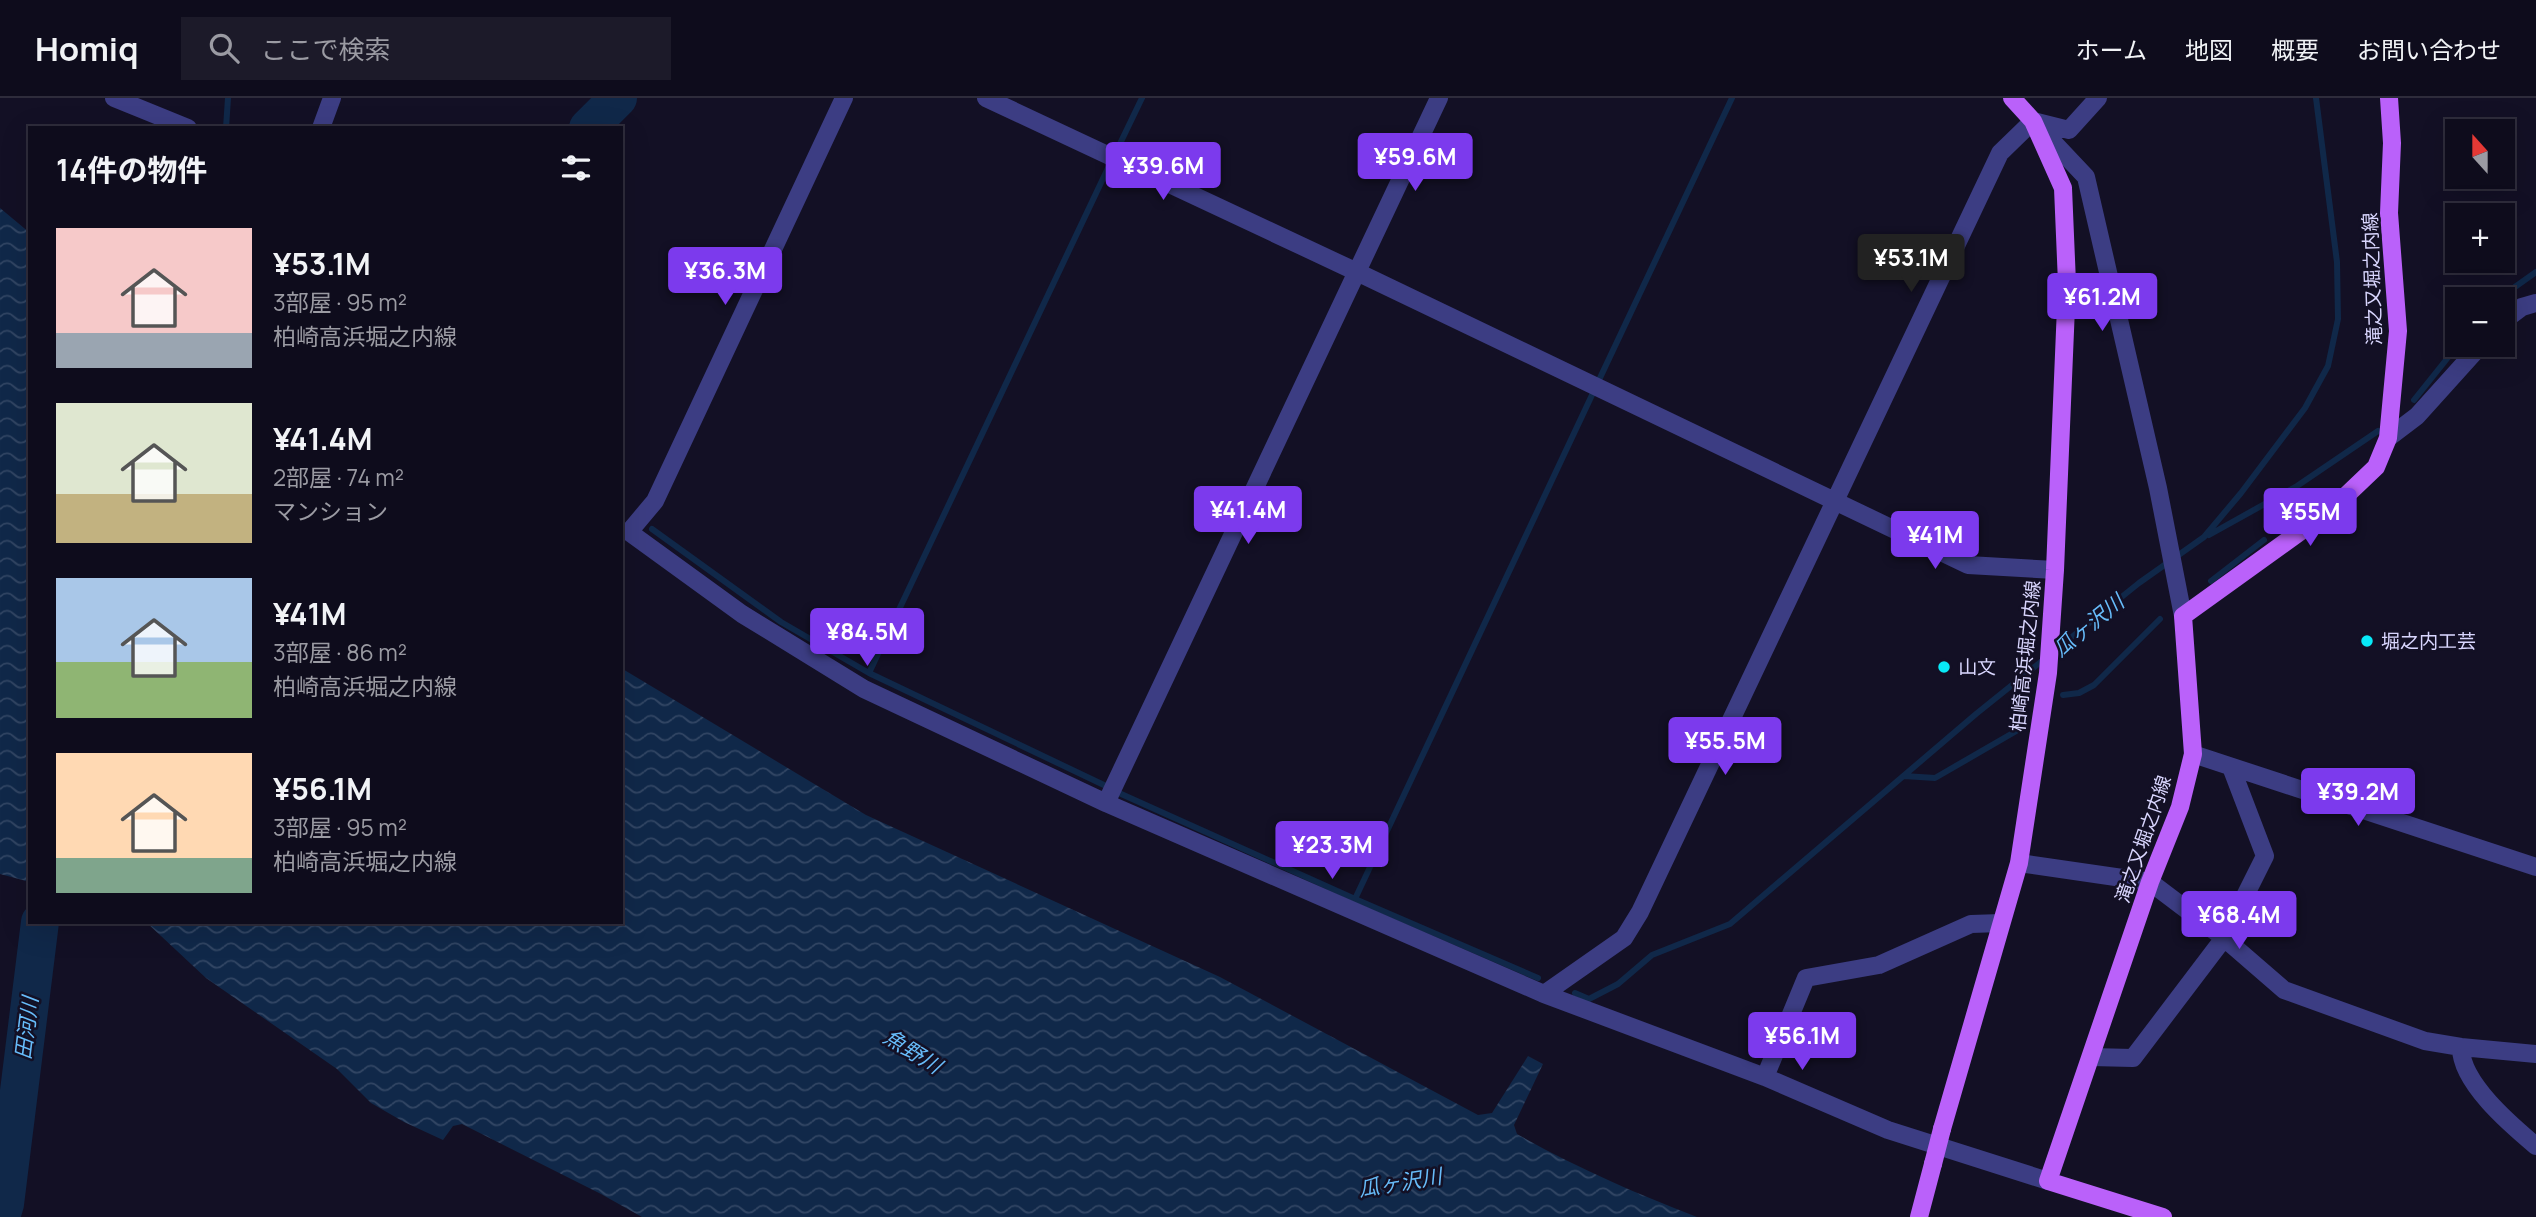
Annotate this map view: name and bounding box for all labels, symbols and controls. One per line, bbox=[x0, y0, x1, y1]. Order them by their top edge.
search box bbox=[181, 17, 671, 80]
text: Homiq bbox=[35, 26, 139, 71]
icon: search bbox=[205, 29, 243, 67]
text: ここで検索 bbox=[261, 31, 391, 67]
text: ホーム bbox=[2076, 33, 2147, 66]
text: 地図 bbox=[2185, 33, 2233, 66]
text: 概要 bbox=[2271, 33, 2319, 66]
text: お問い合わせ bbox=[2357, 33, 2501, 66]
north arrow bbox=[2445, 119, 2515, 189]
map controls bbox=[2445, 119, 2515, 357]
pin: ¥59.6M bbox=[1358, 134, 1472, 193]
text: ¥59.6M bbox=[1374, 140, 1456, 172]
pin: ¥39.6M bbox=[1106, 142, 1220, 202]
text: 14件の物件 bbox=[56, 149, 207, 190]
icon: filters bbox=[557, 149, 595, 187]
text: ¥39.6M bbox=[1122, 149, 1204, 181]
button: + bbox=[2445, 203, 2515, 273]
street label: 滝之又堀之内線 bbox=[2357, 212, 2387, 346]
pin: ¥53.1M bbox=[1854, 234, 1968, 294]
text: ¥53.1M bbox=[1874, 241, 1948, 273]
text: ¥53.1M bbox=[273, 243, 371, 284]
pin: ¥36.3M bbox=[668, 248, 782, 307]
text: ¥36.3M bbox=[684, 254, 766, 286]
icon: home bbox=[112, 256, 196, 340]
pin: ¥61.2M bbox=[2045, 274, 2159, 333]
text: ¥61.2M bbox=[2063, 280, 2141, 312]
text: 3部屋 · 95 m² bbox=[273, 286, 407, 318]
button: − bbox=[2445, 287, 2515, 357]
text: 柏崎高浜堀之内線 bbox=[273, 320, 457, 352]
text: ¥41.4M bbox=[273, 418, 372, 459]
icon: home bbox=[112, 431, 196, 515]
text: 2部屋 · 74 m² bbox=[273, 461, 404, 493]
pin: ¥41.4M bbox=[1191, 486, 1305, 546]
pin: ¥55M bbox=[2269, 489, 2351, 548]
text: ¥41.4M bbox=[1210, 493, 1286, 525]
text: マンション bbox=[273, 495, 388, 527]
text: ¥55M bbox=[2280, 495, 2340, 527]
pin: ¥41M bbox=[1894, 512, 1976, 571]
text: ¥41M bbox=[1907, 518, 1963, 550]
street label: 柏崎高浜堀之内線 bbox=[2004, 579, 2046, 733]
water label: 瓜ヶ沢川 bbox=[2047, 586, 2131, 662]
text: ¥41M bbox=[273, 593, 346, 634]
icon: home bbox=[112, 606, 196, 690]
pin: ¥84.5M bbox=[810, 608, 924, 668]
text: ¥84.5M bbox=[826, 615, 908, 647]
place label: 堀之内工芸 bbox=[2381, 628, 2476, 654]
marker: 堀之内工芸 bbox=[2359, 633, 2375, 649]
text: 3部屋 · 86 m² bbox=[273, 636, 407, 668]
place label: 山文 bbox=[1958, 654, 1996, 680]
marker: 山文 bbox=[1936, 659, 1952, 675]
text: 柏崎高浜堀之内線 bbox=[273, 670, 457, 702]
pin: ¥55.5M bbox=[1668, 718, 1782, 777]
text: ¥55.5M bbox=[1684, 724, 1766, 756]
text: ¥56.1M bbox=[273, 768, 372, 809]
pin: ¥39.2M bbox=[2301, 768, 2415, 828]
street label: 滝之又堀之内線 bbox=[2109, 772, 2177, 906]
text: ¥39.2M bbox=[2317, 775, 2399, 807]
icon: home bbox=[112, 781, 196, 865]
text: 3部屋 · 95 m² bbox=[273, 811, 407, 843]
pin: ¥23.3M bbox=[1275, 822, 1389, 881]
text: ¥23.3M bbox=[1291, 828, 1373, 860]
text: 柏崎高浜堀之内線 bbox=[273, 845, 457, 877]
pin: ¥68.4M bbox=[2182, 892, 2296, 951]
text: ¥68.4M bbox=[2197, 898, 2281, 930]
water label: 田河川 bbox=[8, 993, 44, 1061]
pin: ¥56.1M bbox=[1745, 1012, 1859, 1072]
text: ¥56.1M bbox=[1764, 1019, 1840, 1051]
water label: 魚野川 bbox=[879, 1022, 949, 1081]
water label: 瓜ヶ沢川 bbox=[1356, 1161, 1446, 1202]

